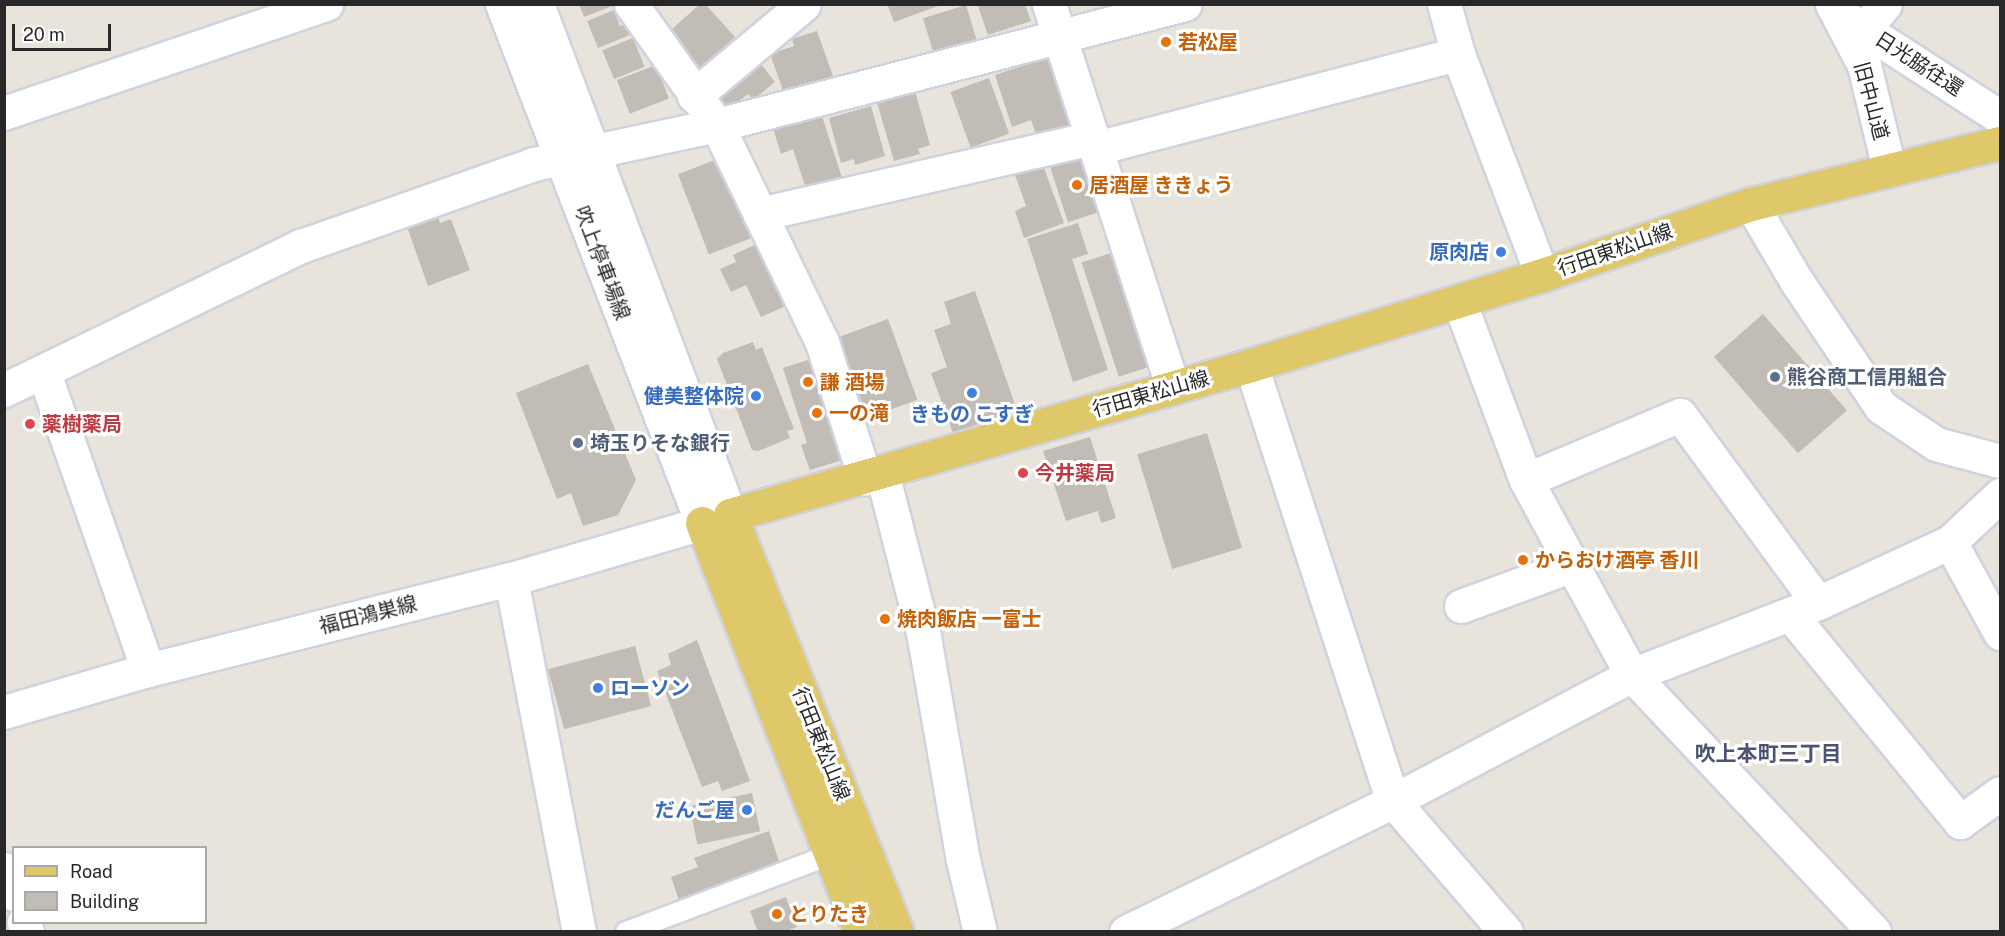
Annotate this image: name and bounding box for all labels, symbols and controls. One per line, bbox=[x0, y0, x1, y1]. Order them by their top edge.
scale bar bbox=[15, 12, 114, 50]
text: 20 m bbox=[23, 24, 65, 45]
street label: 日光脇往還 bbox=[1871, 27, 1967, 101]
place label: 若松屋 bbox=[1178, 30, 1238, 54]
marker: 若松屋 bbox=[1159, 35, 1173, 49]
street label: 旧中山道 bbox=[1849, 59, 1893, 143]
place label: 居酒屋 ききょう bbox=[1089, 173, 1234, 197]
marker: 居酒屋 ききょう bbox=[1070, 178, 1084, 192]
street label: 吹上停車場線 bbox=[569, 203, 635, 323]
street label: 行田東松山線 bbox=[1554, 219, 1676, 281]
place label: 原肉店 bbox=[1429, 240, 1489, 264]
marker: 原肉店 bbox=[1494, 245, 1508, 259]
place label: 熊谷商工信用組合 bbox=[1787, 365, 1947, 389]
street label: 行田東松山線 bbox=[1090, 366, 1212, 422]
place label: 謙 酒場 bbox=[820, 370, 885, 394]
marker: 熊谷商工信用組合 bbox=[1768, 370, 1782, 384]
marker: 謙 酒場 bbox=[801, 375, 815, 389]
place label: 健美整体院 bbox=[644, 384, 744, 408]
marker: きもの こすぎ bbox=[965, 386, 979, 400]
marker: 健美整体院 bbox=[749, 389, 763, 403]
place label: 一の滝 bbox=[829, 401, 889, 425]
place label: きもの こすぎ bbox=[910, 402, 1034, 426]
marker: 一の滝 bbox=[810, 406, 824, 420]
place label: 薬樹薬局 bbox=[42, 412, 122, 436]
marker: 薬樹薬局 bbox=[23, 417, 37, 431]
place label: 埼玉りそな銀行 bbox=[590, 431, 730, 455]
marker: 埼玉りそな銀行 bbox=[571, 436, 585, 450]
place label: 今井薬局 bbox=[1035, 461, 1115, 485]
marker: 今井薬局 bbox=[1016, 466, 1030, 480]
place label: からおけ酒亭 香川 bbox=[1535, 548, 1700, 572]
marker: からおけ酒亭 香川 bbox=[1516, 553, 1530, 567]
street label: 福田鴻巣線 bbox=[317, 591, 419, 639]
place label: 焼肉飯店 一富士 bbox=[897, 607, 1042, 631]
marker: 焼肉飯店 一富士 bbox=[878, 612, 892, 626]
place label: ローソン bbox=[610, 676, 690, 700]
marker: ローソン bbox=[591, 681, 605, 695]
street label: 行田東松山線 bbox=[787, 684, 855, 804]
district label: 吹上本町三丁目 bbox=[1695, 741, 1841, 767]
place label: だんご屋 bbox=[655, 798, 735, 822]
marker: だんご屋 bbox=[740, 803, 754, 817]
legend bbox=[12, 846, 207, 924]
text: Road bbox=[70, 861, 113, 882]
text: Building bbox=[70, 891, 139, 912]
place label: とりたき bbox=[789, 902, 869, 926]
marker: とりたき bbox=[770, 907, 784, 921]

